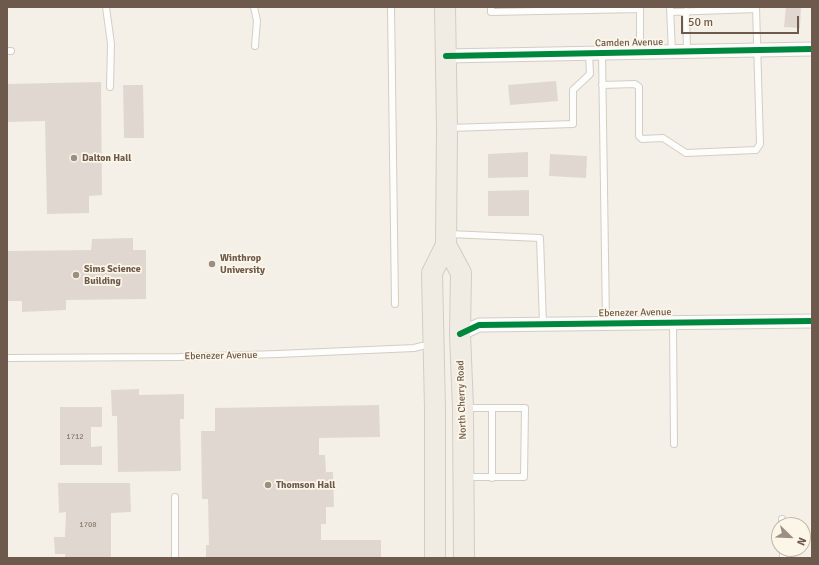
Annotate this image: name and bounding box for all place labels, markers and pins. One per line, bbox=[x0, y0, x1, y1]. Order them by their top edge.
place label: Dalton Hall bbox=[82, 152, 131, 164]
marker: Dalton Hall bbox=[69, 153, 79, 163]
place label: Winthrop University bbox=[220, 252, 265, 276]
marker: Winthrop University bbox=[207, 259, 217, 269]
place label: Sims Science Building bbox=[84, 263, 141, 286]
marker: Sims Science Building bbox=[71, 270, 81, 280]
place label: Thomson Hall bbox=[276, 479, 335, 491]
marker: Thomson Hall bbox=[263, 480, 273, 490]

